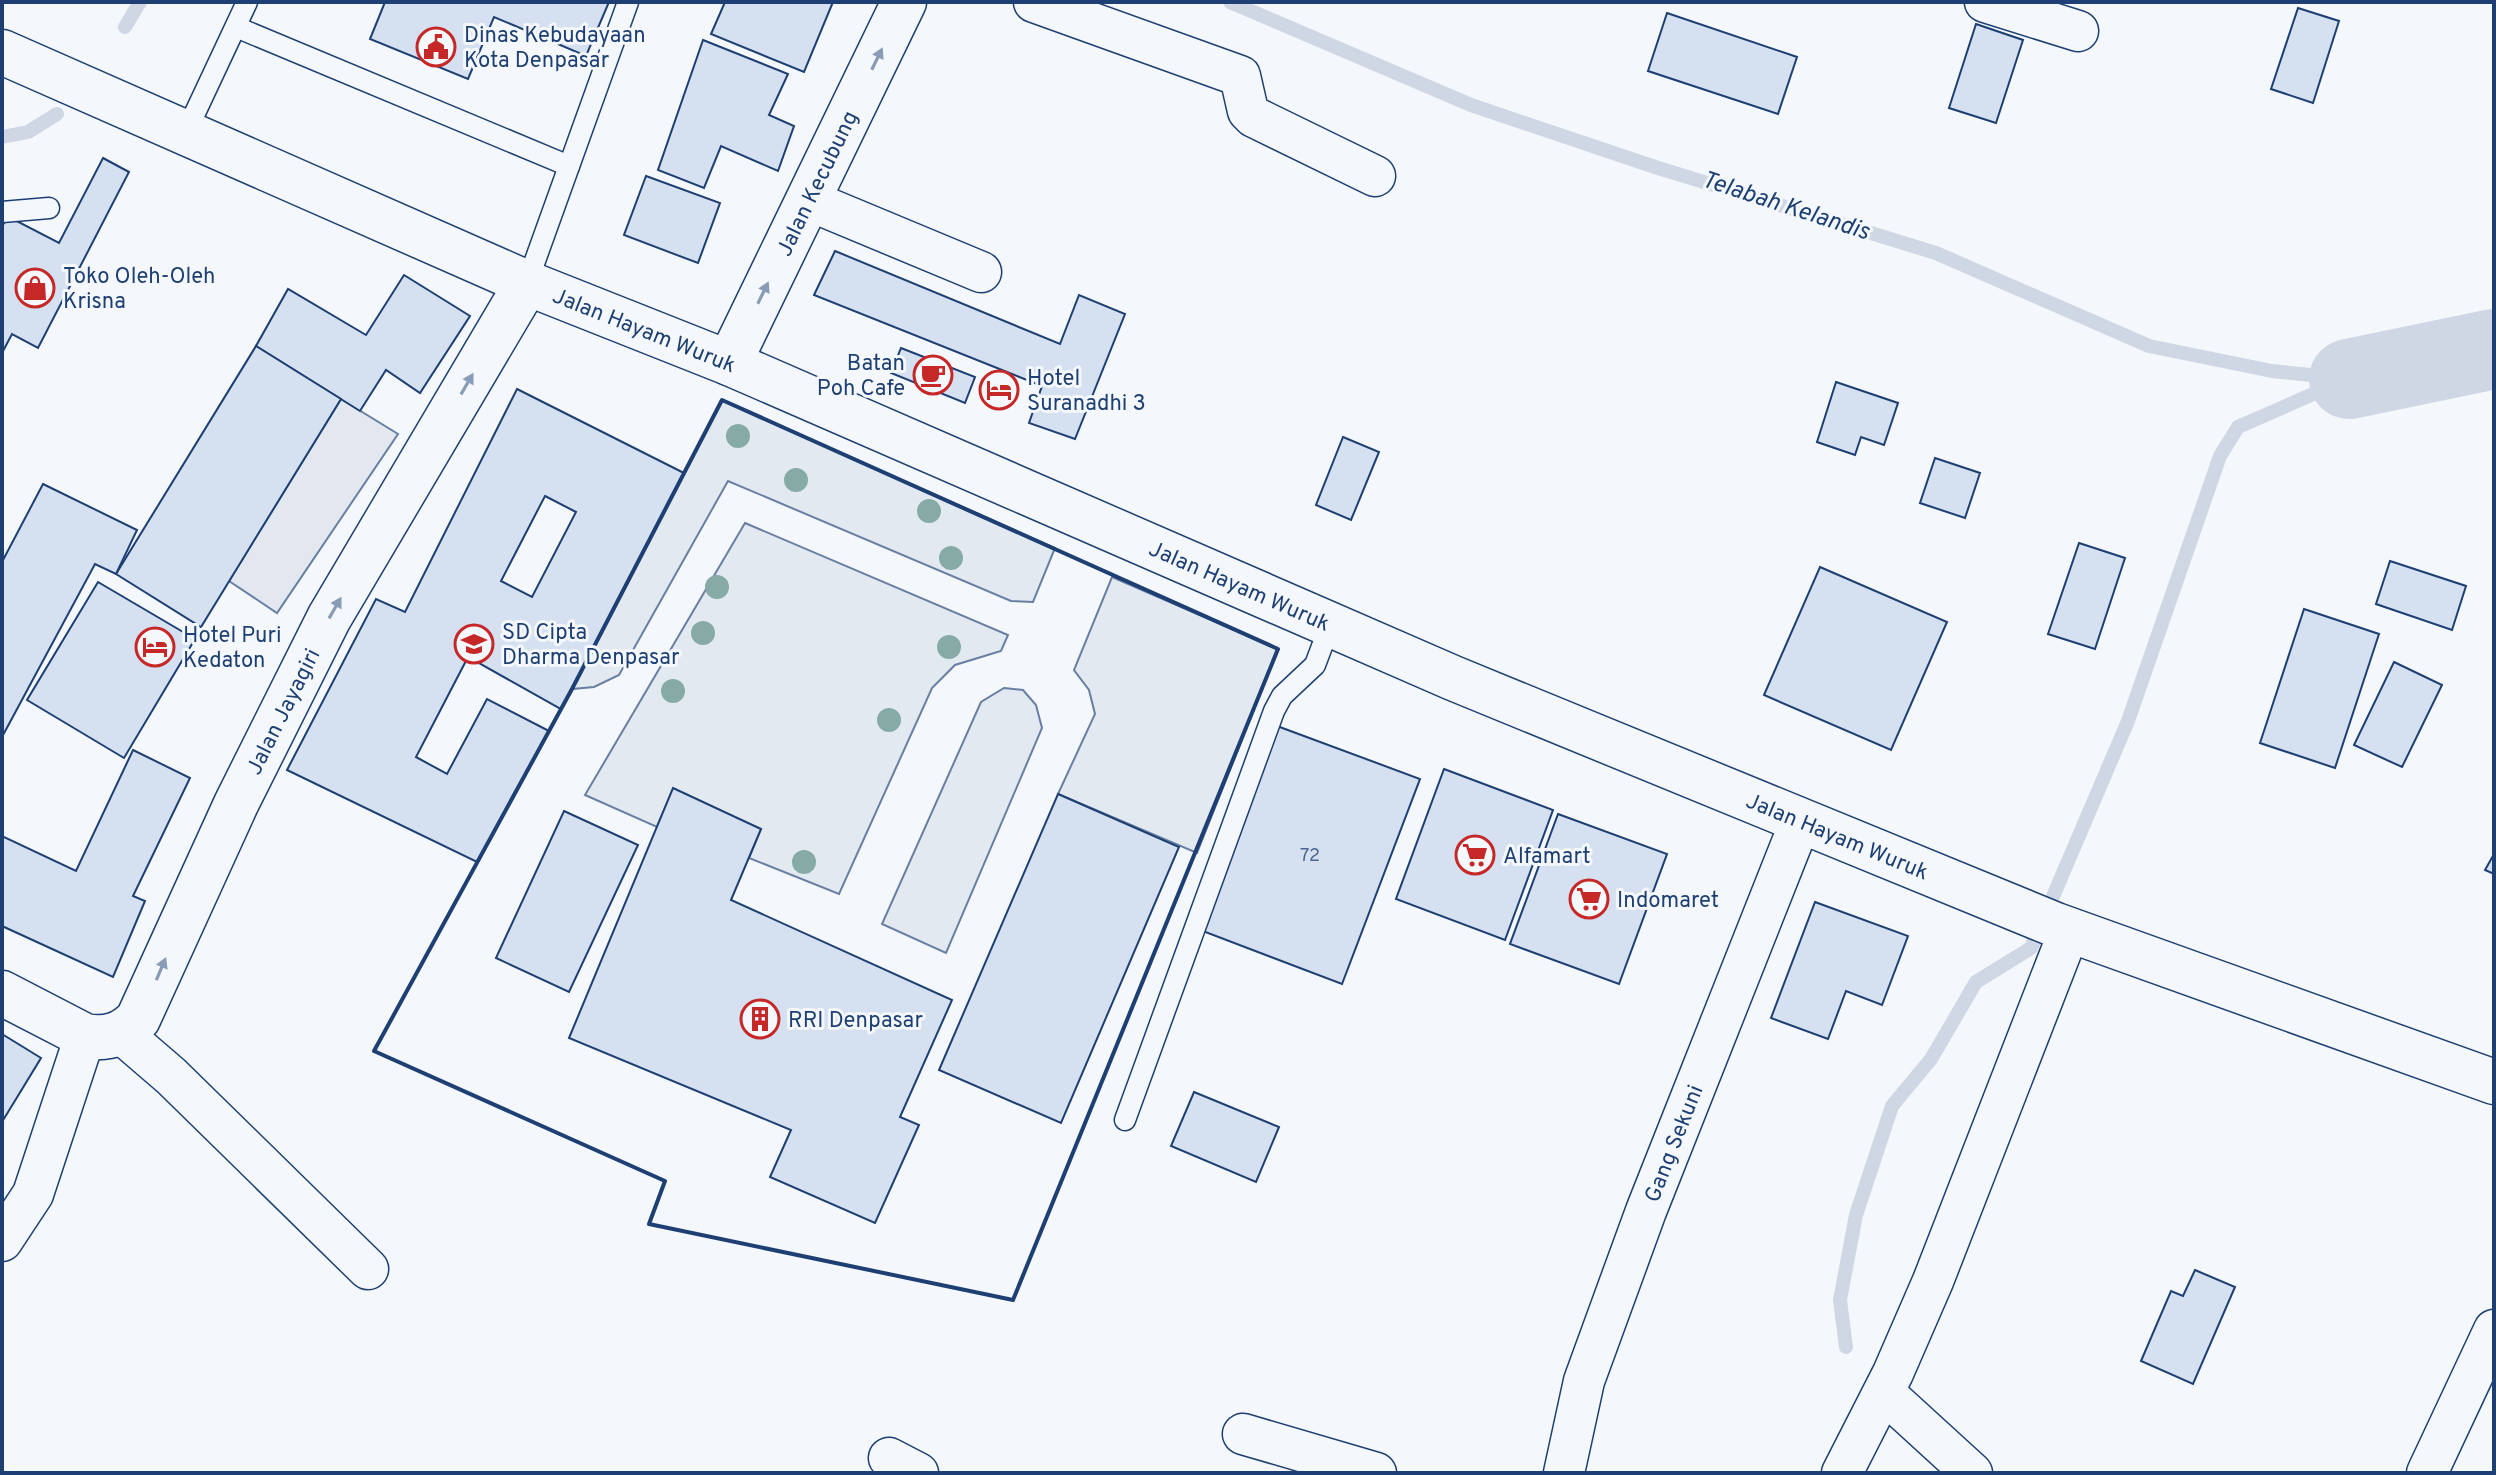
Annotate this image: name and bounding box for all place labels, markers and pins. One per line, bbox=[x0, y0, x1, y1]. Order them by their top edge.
place label: Dinas Kebudayaan Kota Denpasar bbox=[464, 23, 646, 75]
public building icon: Dinas Kebudayaan Kota Denpasar bbox=[415, 26, 457, 68]
place label: Toko Oleh-Oleh Krisna bbox=[63, 264, 215, 316]
shop icon: Toko Oleh-Oleh Krisna bbox=[14, 267, 56, 309]
place label: Batan Poh Cafe bbox=[817, 351, 905, 403]
cafe icon: Batan Poh Cafe bbox=[912, 354, 954, 396]
place label: Hotel Suranadhi 3 bbox=[1027, 366, 1146, 418]
hotel icon: Hotel Suranadhi 3 bbox=[978, 369, 1020, 411]
place label: SD Cipta Dharma Denpasar bbox=[502, 620, 680, 672]
place label: Hotel Puri Kedaton bbox=[183, 623, 281, 675]
school or university icon: SD Cipta Dharma Denpasar bbox=[453, 623, 495, 665]
hotel icon: Hotel Puri Kedaton bbox=[134, 626, 176, 668]
supermarket icon: Alfamart bbox=[1454, 834, 1496, 876]
place label: Alfamart bbox=[1503, 844, 1591, 871]
supermarket icon: Indomaret bbox=[1568, 878, 1610, 920]
place label: Indomaret bbox=[1617, 888, 1719, 915]
building icon: RRI Denpasar bbox=[739, 998, 781, 1040]
place label: RRI Denpasar bbox=[788, 1008, 923, 1035]

